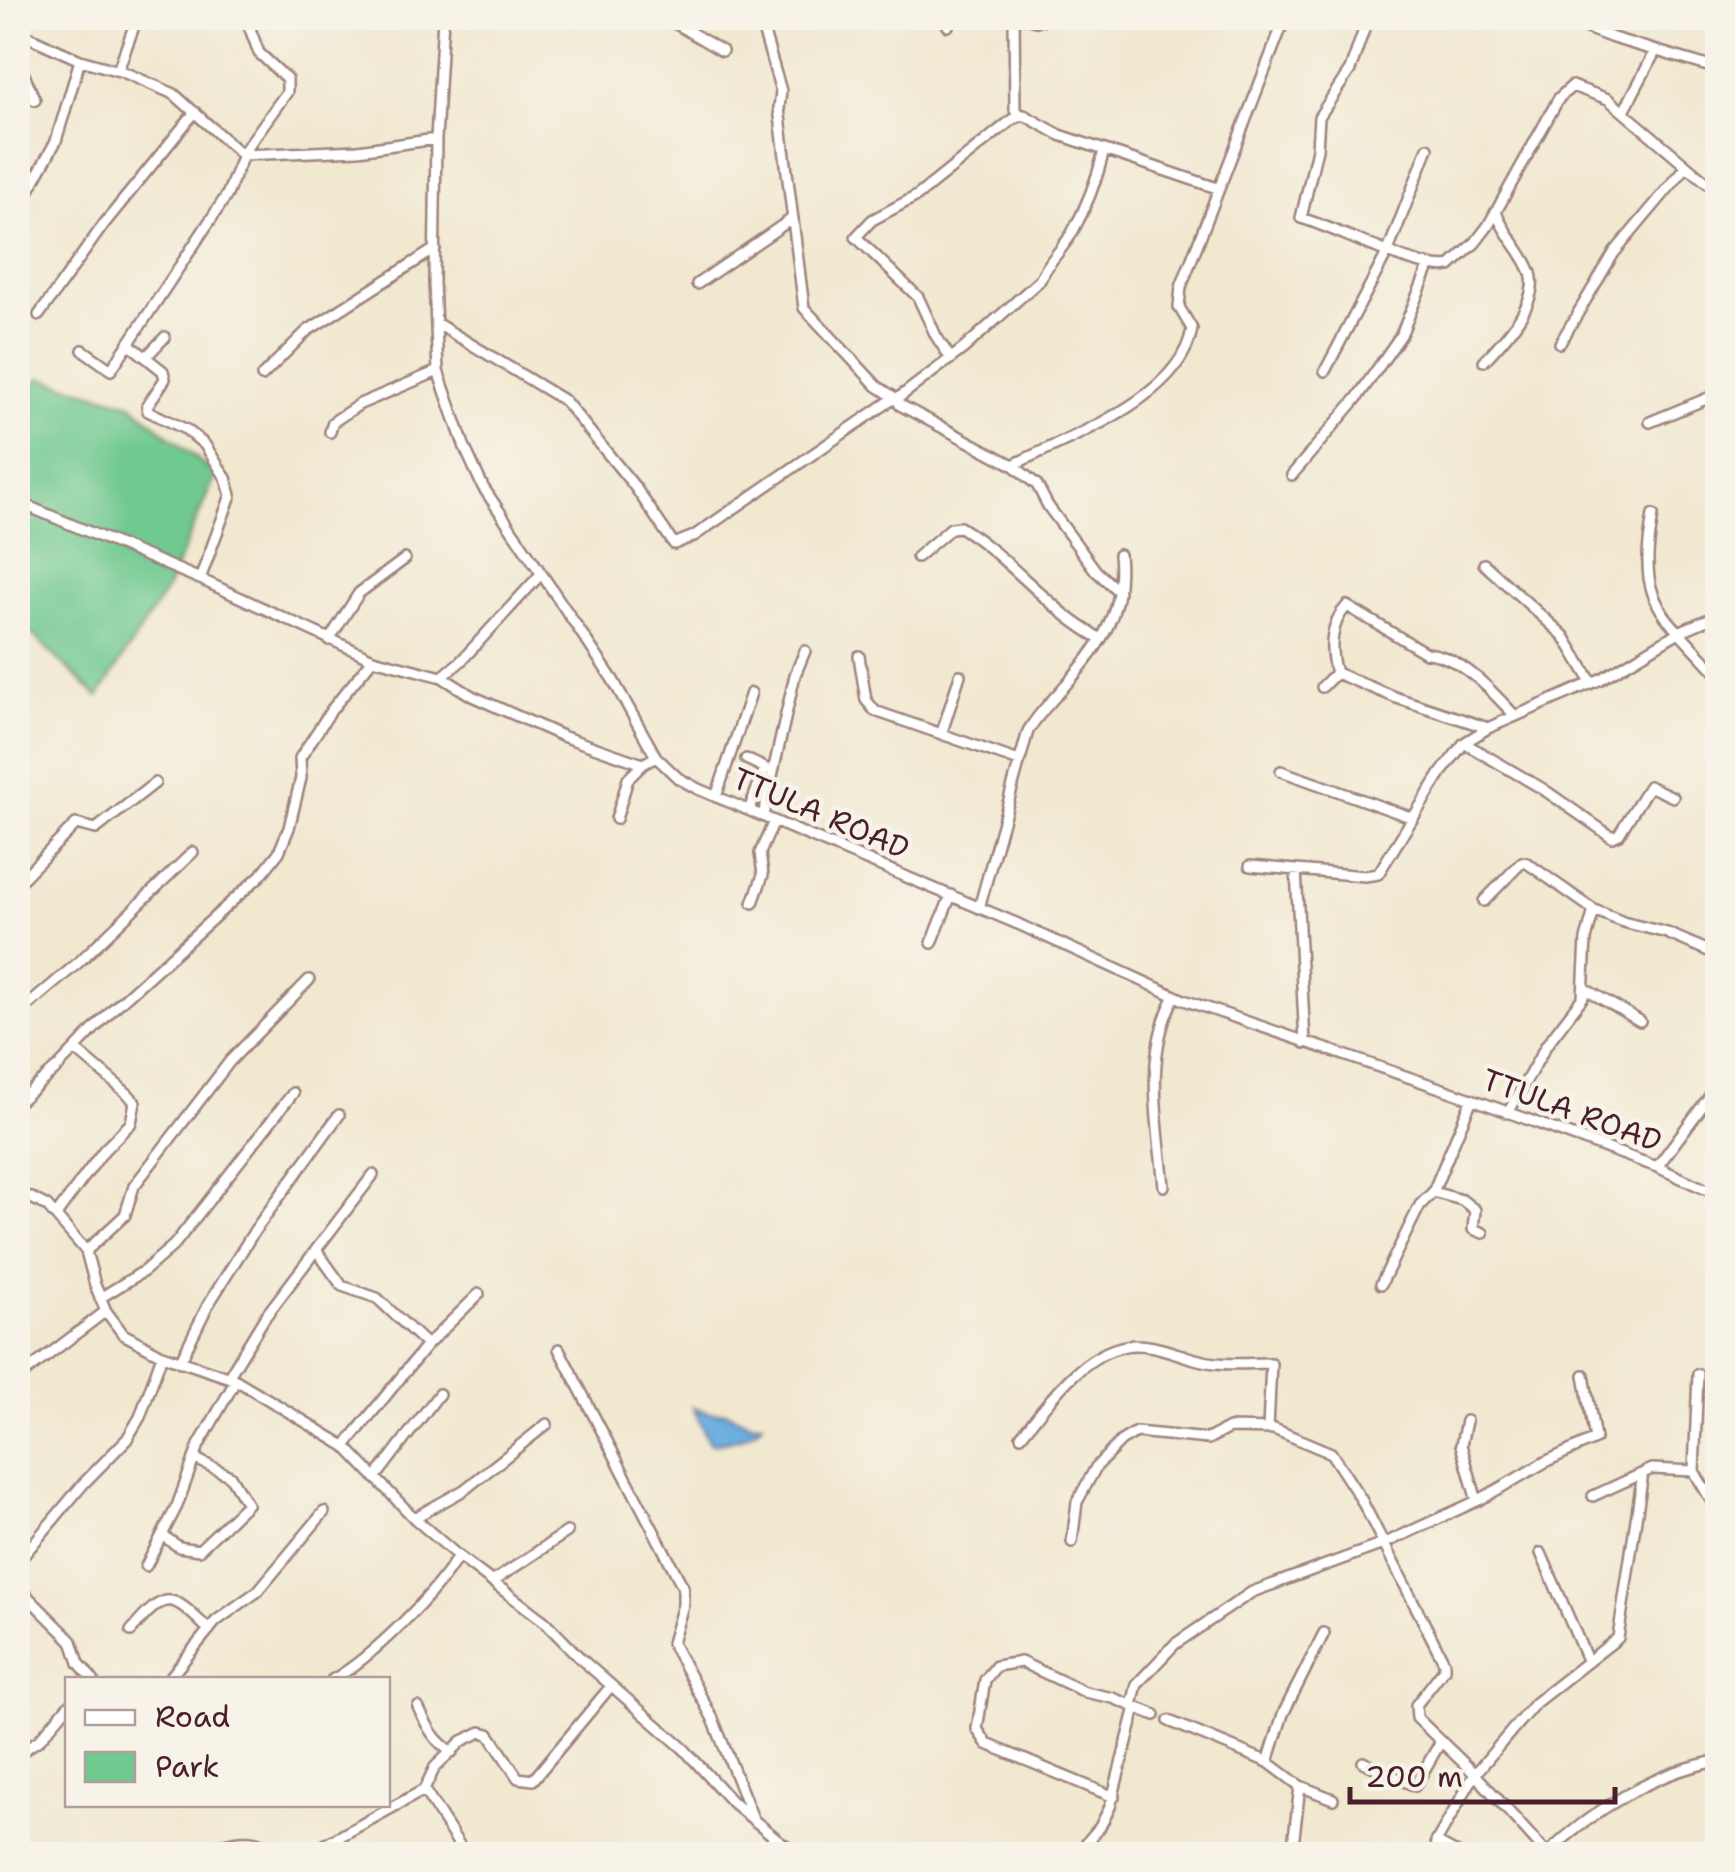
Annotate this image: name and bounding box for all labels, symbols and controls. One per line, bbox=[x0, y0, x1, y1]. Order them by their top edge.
street label: TTULA ROAD bbox=[726, 757, 916, 869]
street label: TTULA ROAD bbox=[1477, 1059, 1667, 1161]
legend bbox=[65, 1677, 390, 1807]
text: Road bbox=[155, 1696, 230, 1737]
scale bar bbox=[1350, 1742, 1615, 1804]
text: Park bbox=[155, 1746, 219, 1787]
text: 200 m bbox=[1365, 1756, 1463, 1797]

